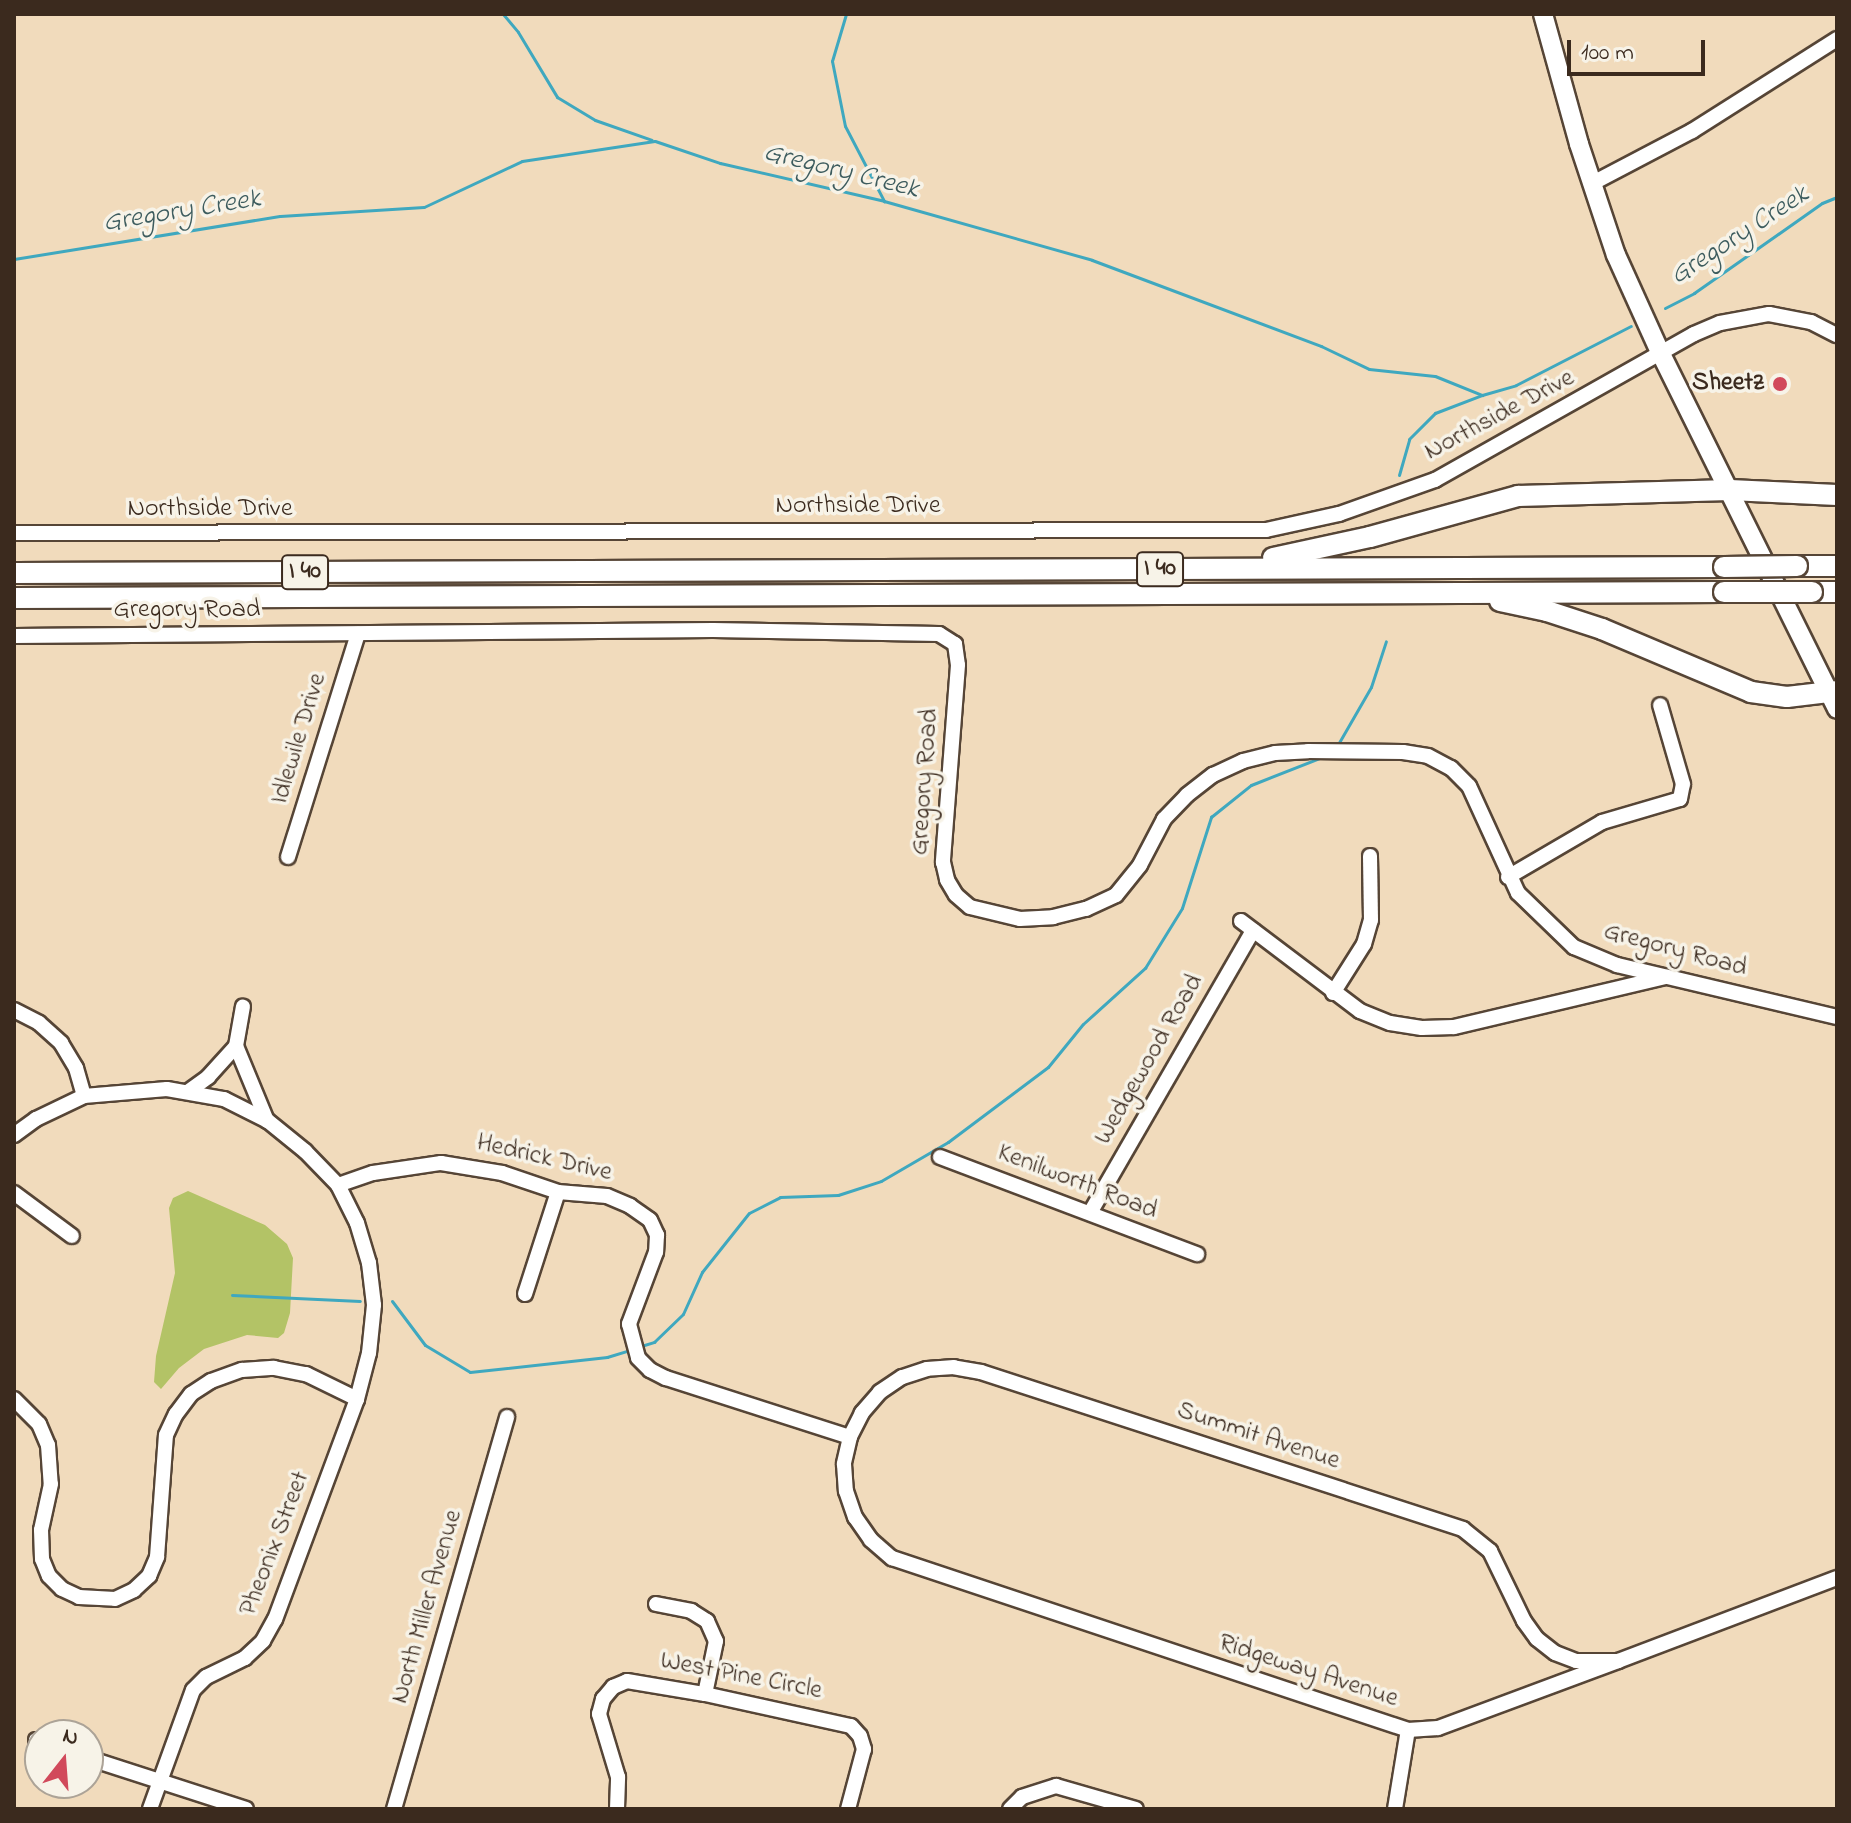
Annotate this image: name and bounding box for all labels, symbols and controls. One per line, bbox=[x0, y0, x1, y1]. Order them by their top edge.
scale bar bbox=[1571, 24, 1709, 74]
text: 100 m bbox=[1581, 36, 1634, 71]
water label: Gregory Creek bbox=[760, 137, 922, 207]
water label: Gregory Creek bbox=[1664, 179, 1816, 293]
water label: Gregory Creek bbox=[101, 183, 263, 241]
street label: Northside Drive bbox=[1420, 363, 1580, 469]
place label: Sheetz bbox=[1692, 368, 1764, 400]
marker: Sheetz bbox=[1771, 375, 1789, 393]
street label: Northside Drive bbox=[775, 491, 941, 523]
street label: Northside Drive bbox=[127, 494, 293, 526]
road number: I 40 bbox=[1136, 549, 1184, 589]
road number: I 40 bbox=[281, 552, 329, 592]
street label: Gregory Road bbox=[114, 595, 260, 627]
street label: Idlewile Drive bbox=[265, 670, 335, 808]
street label: Gregory Road bbox=[905, 708, 947, 856]
street label: Gregory Road bbox=[1600, 917, 1750, 985]
street label: Wedgewood Road bbox=[1089, 969, 1211, 1151]
street label: Hedrick Drive bbox=[473, 1128, 615, 1190]
street label: Kenilworth Road bbox=[993, 1138, 1161, 1228]
street label: Summit Avenue bbox=[1173, 1396, 1343, 1478]
street label: Pheonix Street bbox=[234, 1467, 318, 1621]
street label: North Miller Avenue bbox=[385, 1507, 471, 1707]
street label: Ridgeway Avenue bbox=[1214, 1628, 1402, 1716]
street label: West Pine Circle bbox=[658, 1646, 824, 1708]
north arrow bbox=[24, 1719, 104, 1799]
text: N bbox=[59, 1720, 82, 1755]

